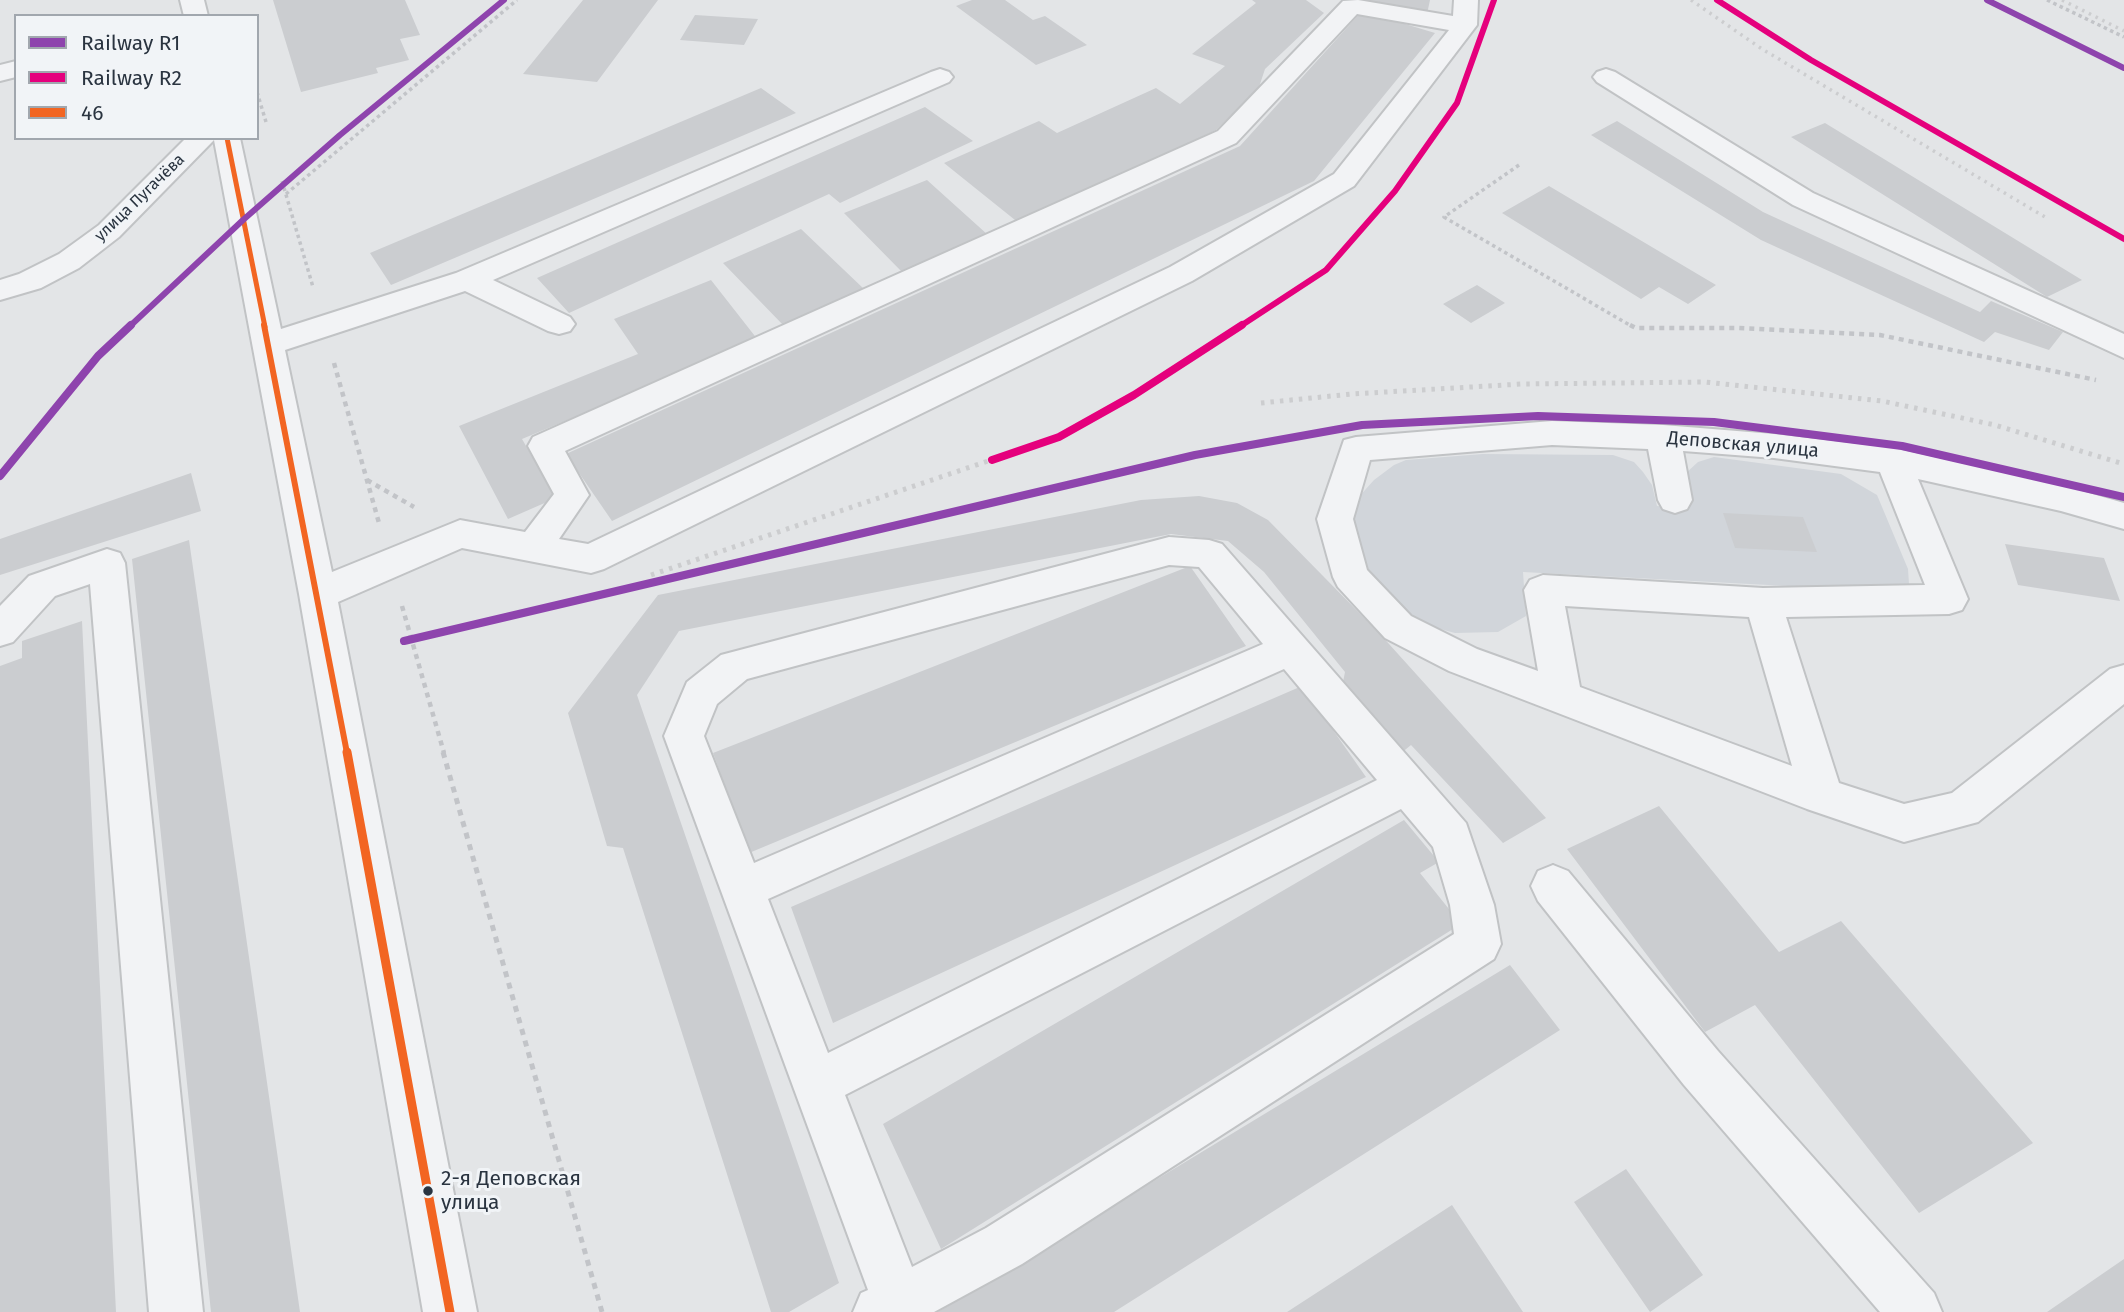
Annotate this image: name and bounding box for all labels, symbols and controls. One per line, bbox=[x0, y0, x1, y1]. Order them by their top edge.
legend bbox=[14, 14, 259, 140]
text: Railway R1 bbox=[81, 30, 180, 56]
text: Railway R2 bbox=[81, 65, 182, 91]
text: 46 bbox=[81, 100, 103, 126]
street label: улица Пугачёва bbox=[91, 150, 189, 246]
street label: Деповская улица bbox=[1666, 427, 1820, 463]
place label: 2-я Деповская улица bbox=[441, 1166, 581, 1216]
marker: 2-я Деповская улица bbox=[421, 1184, 435, 1198]

